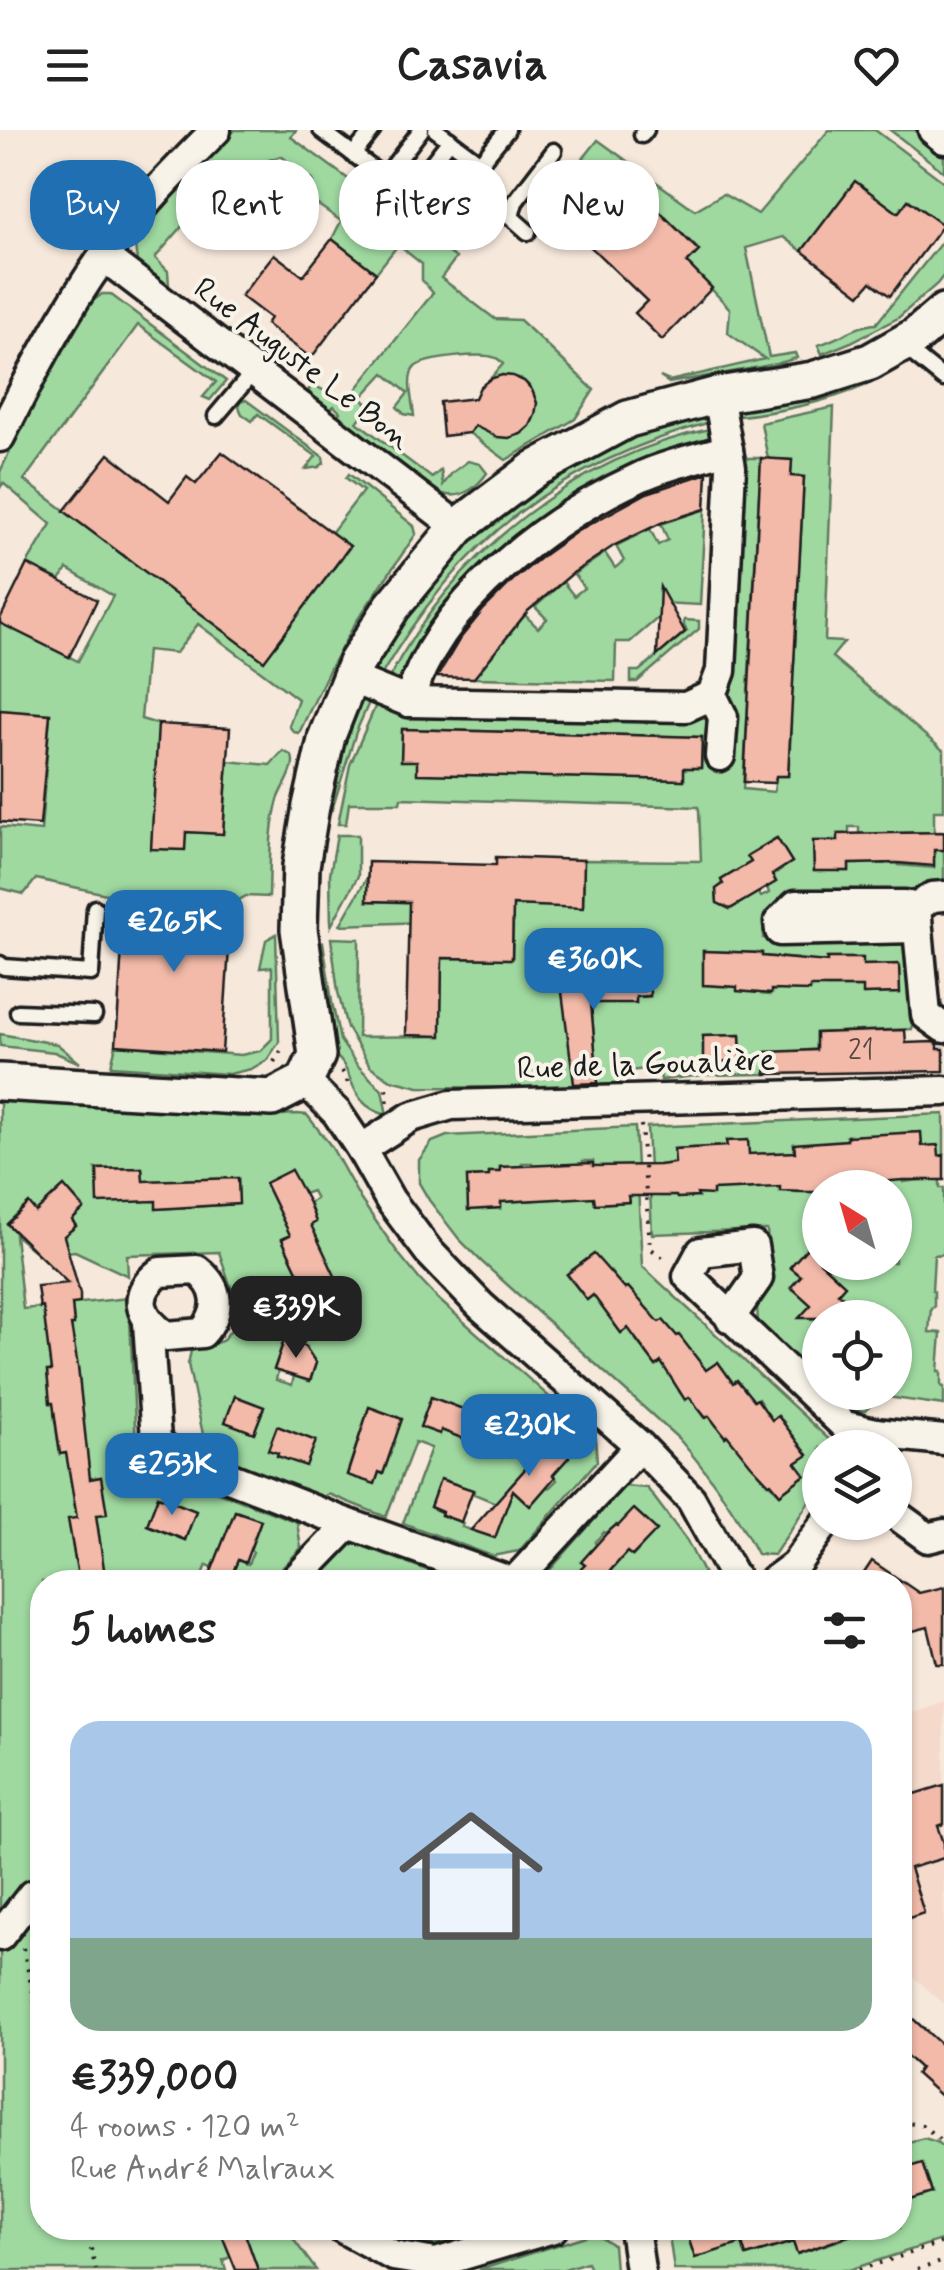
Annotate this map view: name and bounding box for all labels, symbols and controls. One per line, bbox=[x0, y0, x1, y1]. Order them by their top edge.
text: Casavia bbox=[396, 36, 548, 95]
icon: menu bbox=[40, 38, 95, 93]
icon: heart bbox=[849, 38, 904, 93]
chip: Buy bbox=[30, 160, 156, 250]
chip: Rent bbox=[176, 160, 319, 250]
chip: Filters bbox=[339, 160, 507, 250]
chip: New bbox=[527, 160, 659, 250]
street label: Rue Auguste Le Bon bbox=[184, 268, 420, 460]
pin: €265K bbox=[104, 890, 244, 975]
text: €265K bbox=[127, 901, 221, 943]
pin: €360K bbox=[524, 928, 664, 1013]
text: €360K bbox=[547, 939, 641, 981]
house number: 21 bbox=[848, 1033, 874, 1070]
street label: Rue de la Goualière bbox=[516, 1040, 776, 1090]
north arrow bbox=[802, 1170, 912, 1280]
map controls bbox=[802, 1170, 912, 1540]
pin: €339K bbox=[226, 1276, 366, 1361]
text: €339K bbox=[252, 1287, 340, 1329]
button: locate bbox=[802, 1300, 912, 1410]
pin: €230K bbox=[459, 1394, 599, 1479]
text: €230K bbox=[483, 1405, 575, 1447]
button: layers bbox=[802, 1430, 912, 1540]
pin: €253K bbox=[102, 1433, 242, 1518]
text: €253K bbox=[127, 1444, 217, 1486]
text: 5 homes bbox=[70, 1603, 216, 1658]
icon: filters bbox=[817, 1603, 872, 1658]
icon: home bbox=[381, 1786, 561, 1966]
text: €339,000 bbox=[70, 2051, 238, 2106]
text: 4 rooms · 120 m² bbox=[70, 2106, 300, 2148]
text: Rue André Malraux bbox=[70, 2148, 335, 2190]

